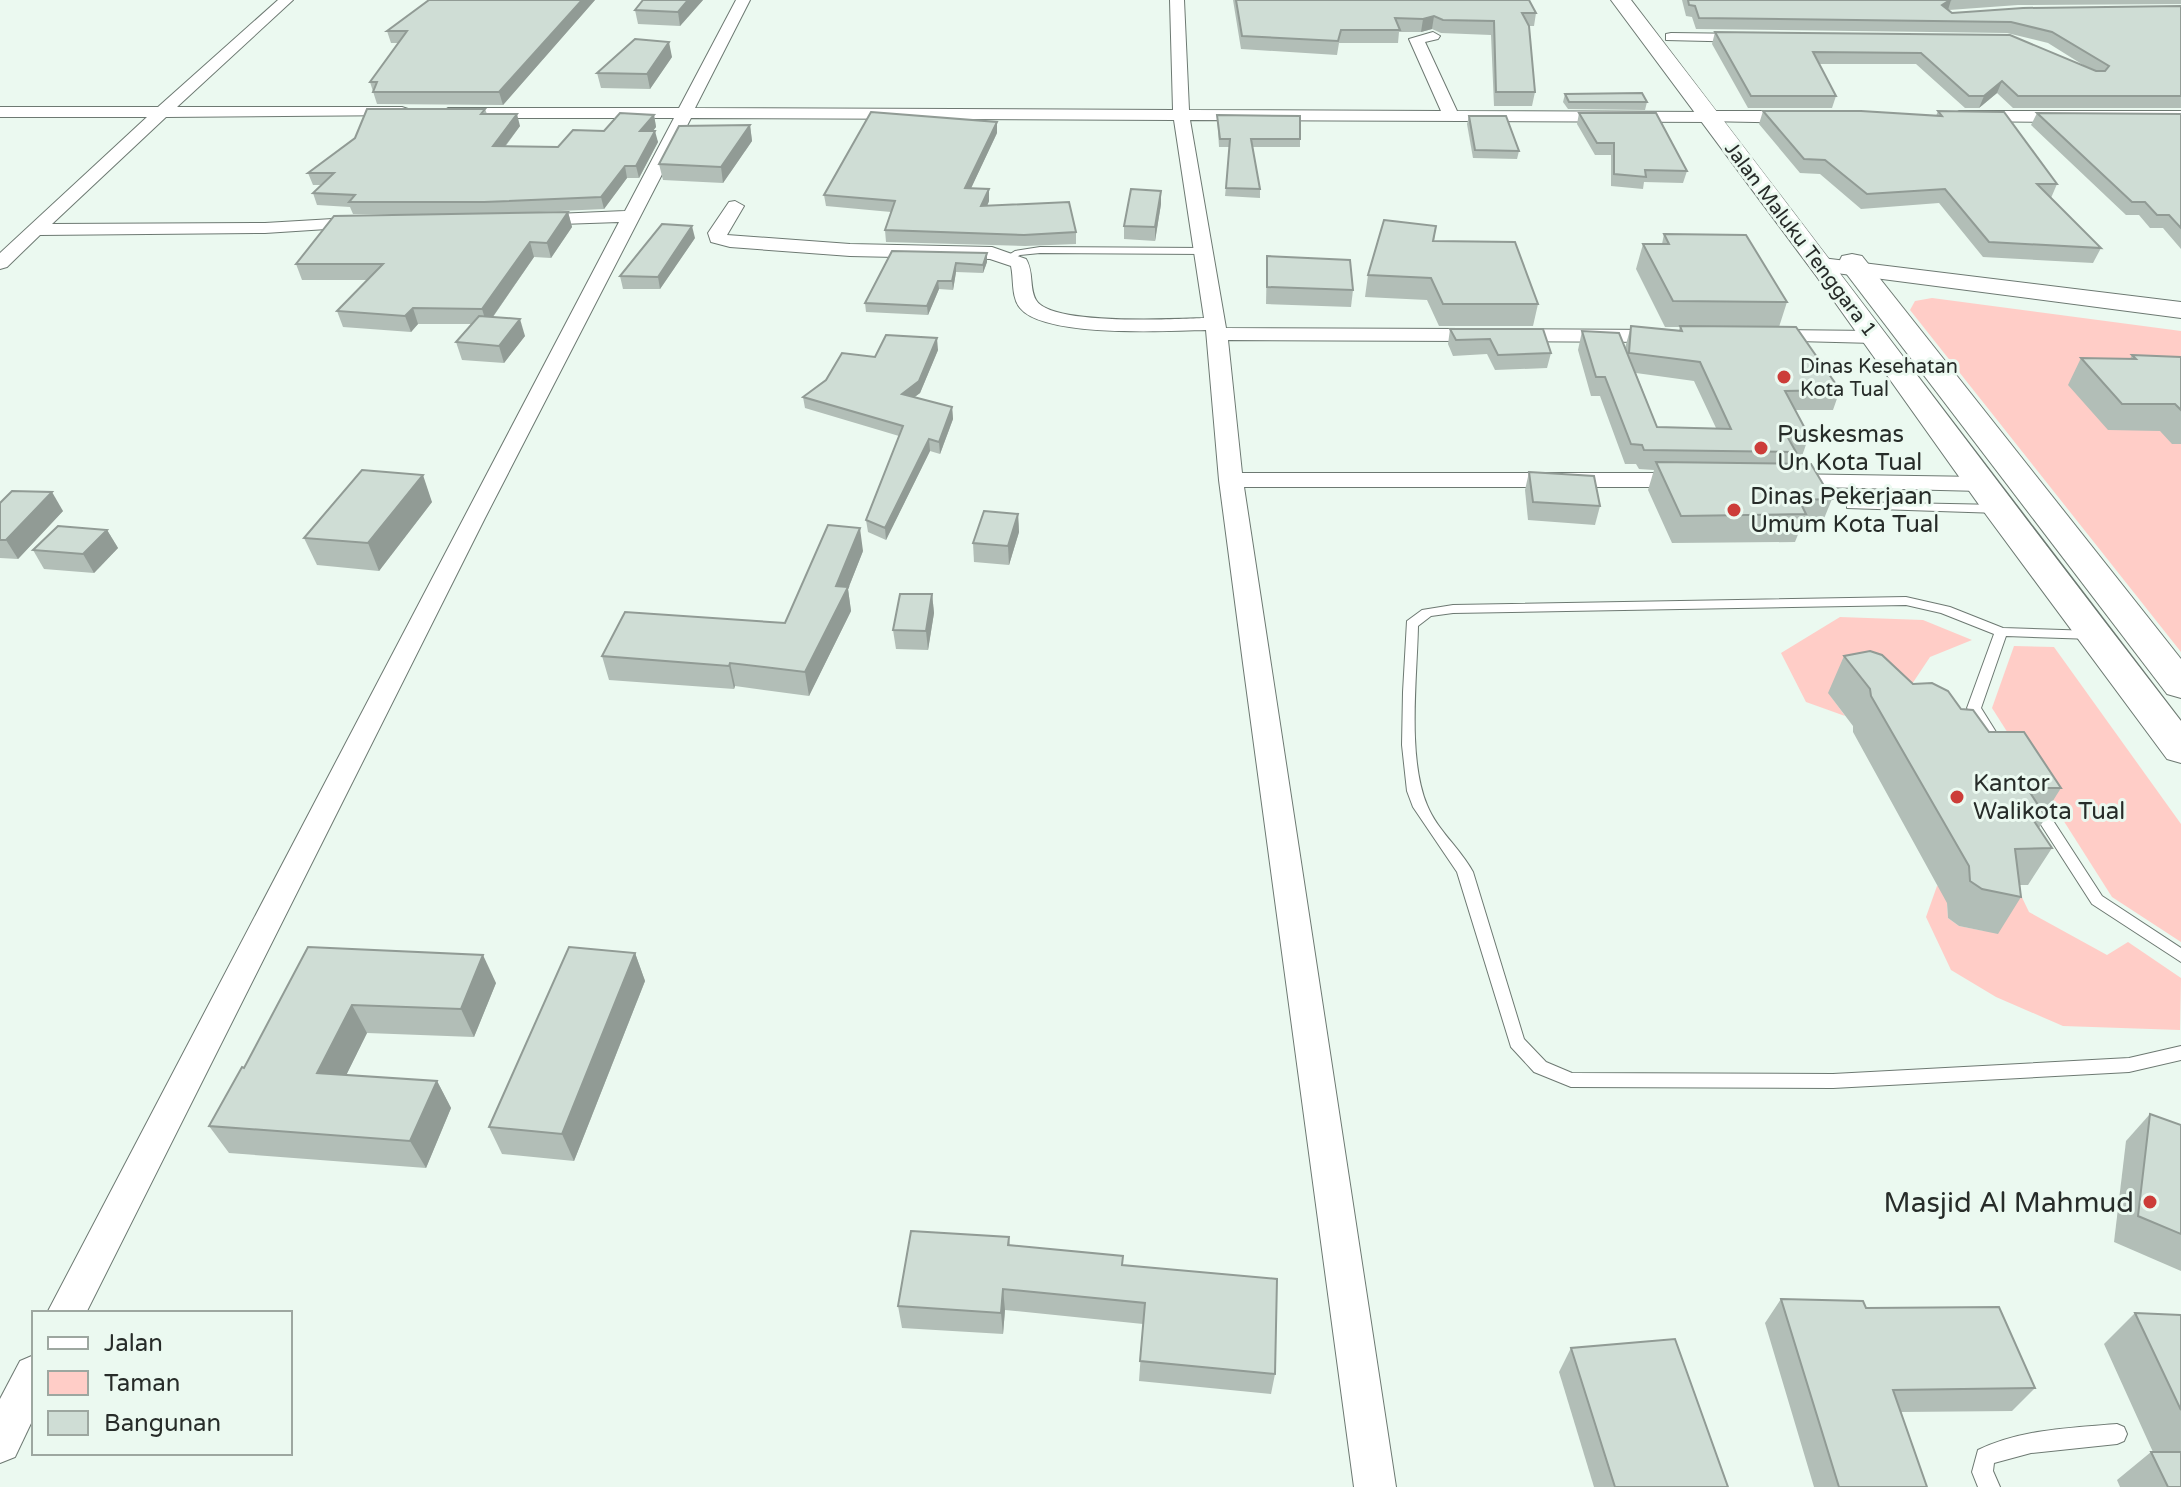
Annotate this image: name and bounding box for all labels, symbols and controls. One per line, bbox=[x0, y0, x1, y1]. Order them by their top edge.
street label: Jalan Maluku Tenggara 1 bbox=[1719, 137, 1881, 342]
place label: Dinas Kesehatan Kota Tual bbox=[1800, 355, 1958, 402]
marker: Dinas Kesehatan Kota Tual bbox=[1775, 368, 1793, 386]
place label: Puskesmas Un Kota Tual bbox=[1777, 420, 1922, 477]
marker: Puskesmas Un Kota Tual bbox=[1752, 439, 1770, 457]
place label: Dinas Pekerjaan Umum Kota Tual bbox=[1750, 482, 1939, 539]
marker: Dinas Pekerjaan Umum Kota Tual bbox=[1725, 501, 1743, 519]
place label: Kantor Walikota Tual bbox=[1973, 769, 2125, 826]
marker: Kantor Walikota Tual bbox=[1948, 788, 1966, 806]
place label: Masjid Al Mahmud bbox=[1884, 1186, 2134, 1220]
marker: Masjid Al Mahmud bbox=[2141, 1193, 2159, 1211]
legend bbox=[32, 1311, 292, 1455]
text: Jalan bbox=[104, 1329, 163, 1358]
text: Taman bbox=[104, 1369, 180, 1398]
text: Bangunan bbox=[104, 1409, 221, 1438]

